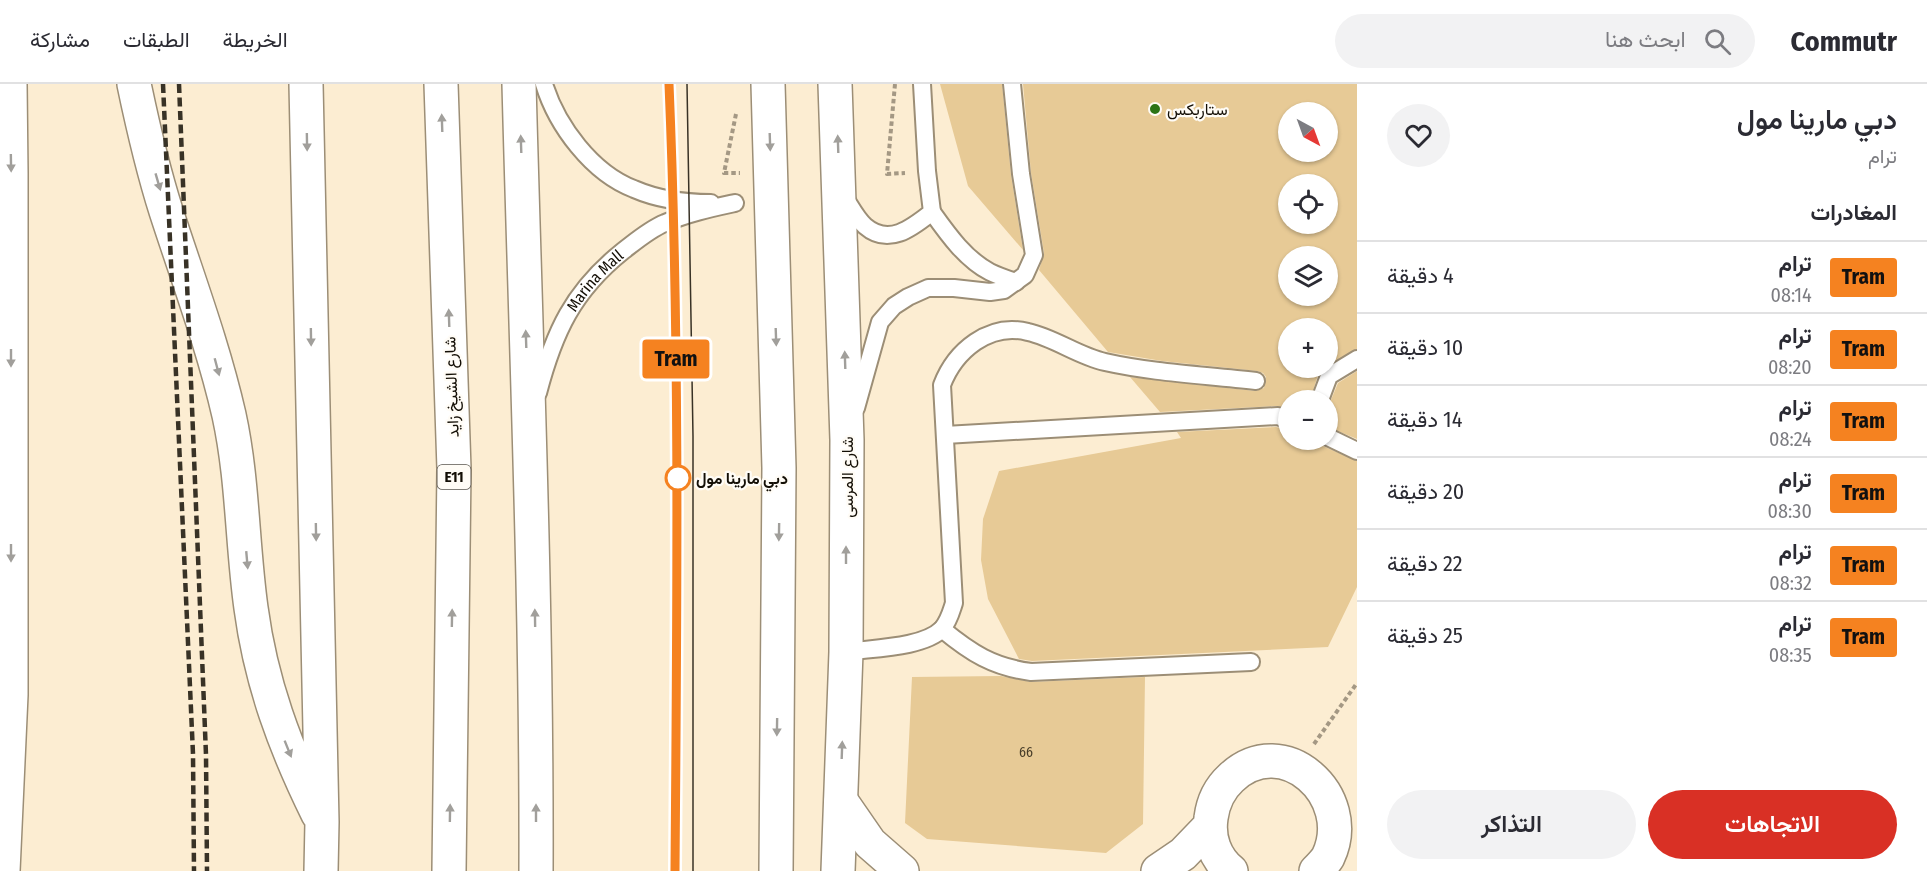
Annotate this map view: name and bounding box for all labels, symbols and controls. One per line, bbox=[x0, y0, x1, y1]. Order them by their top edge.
search box bbox=[1335, 14, 1755, 68]
icon: search bbox=[1701, 25, 1734, 58]
text: Commutr bbox=[1791, 25, 1897, 58]
text: ابحث هنا bbox=[1605, 26, 1686, 53]
text: مشاركة bbox=[30, 27, 90, 53]
text: الطبقات bbox=[123, 27, 190, 53]
text: الخريطة bbox=[223, 27, 288, 53]
place label: ستاربكس bbox=[1167, 100, 1228, 120]
marker: ستاربكس bbox=[1148, 102, 1162, 116]
north arrow bbox=[1278, 102, 1338, 162]
map controls bbox=[1278, 102, 1338, 450]
text: دبي مارينا مول bbox=[1737, 103, 1897, 136]
button: heart bbox=[1387, 104, 1450, 167]
one-way arrow bbox=[438, 113, 447, 132]
one-way arrow bbox=[302, 133, 312, 152]
one-way arrow bbox=[766, 133, 775, 152]
one-way arrow bbox=[516, 134, 525, 153]
one-way arrow bbox=[833, 134, 842, 153]
text: ترام bbox=[1868, 144, 1897, 168]
one-way arrow bbox=[6, 154, 16, 173]
one-way arrow bbox=[153, 172, 163, 191]
button: locate bbox=[1278, 174, 1338, 234]
text: المغادرات bbox=[1811, 199, 1897, 226]
street label: Marina Mall bbox=[563, 246, 627, 315]
button: layers bbox=[1278, 246, 1338, 306]
text: ترام bbox=[1778, 250, 1812, 277]
text: 4 دقيقة bbox=[1387, 262, 1454, 289]
text: Tram bbox=[1842, 264, 1885, 290]
text: 08:14 bbox=[1770, 283, 1812, 307]
one-way arrow bbox=[444, 308, 453, 327]
button: + bbox=[1278, 318, 1338, 378]
text: ترام bbox=[1778, 322, 1812, 349]
one-way arrow bbox=[307, 328, 316, 347]
one-way arrow bbox=[771, 328, 781, 347]
one-way arrow bbox=[521, 329, 531, 348]
text: 10 دقيقة bbox=[1387, 334, 1463, 361]
street label: شارع الشيخ زايد bbox=[440, 336, 465, 438]
text: Tram bbox=[1842, 336, 1885, 362]
line badge: Tram bbox=[634, 340, 718, 378]
text: Tram bbox=[654, 346, 698, 372]
one-way arrow bbox=[6, 349, 16, 368]
one-way arrow bbox=[840, 350, 849, 369]
text: 08:20 bbox=[1768, 355, 1812, 379]
one-way arrow bbox=[213, 358, 222, 376]
button: − bbox=[1278, 390, 1338, 450]
text: ترام bbox=[1778, 394, 1812, 421]
text: 14 دقيقة bbox=[1387, 406, 1462, 433]
text: Tram bbox=[1842, 408, 1885, 434]
text: 08:24 bbox=[1769, 427, 1812, 451]
street label: شارع المرسى bbox=[838, 436, 859, 518]
road number: E11 bbox=[438, 465, 470, 489]
marker: دبي مارينا مول bbox=[665, 465, 691, 491]
text: ترام bbox=[1778, 466, 1812, 493]
place label: دبي مارينا مول bbox=[696, 469, 788, 492]
text: 20 دقيقة bbox=[1387, 478, 1464, 505]
text: Tram bbox=[1842, 480, 1885, 506]
text: 08:30 bbox=[1768, 499, 1812, 523]
one-way arrow bbox=[311, 523, 321, 542]
one-way arrow bbox=[774, 523, 784, 542]
text: ترام bbox=[1778, 538, 1812, 565]
one-way arrow bbox=[6, 544, 16, 563]
one-way arrow bbox=[841, 545, 851, 564]
one-way arrow bbox=[242, 550, 252, 569]
text: 22 دقيقة bbox=[1387, 550, 1463, 577]
text: Tram bbox=[1842, 552, 1885, 578]
text: 08:32 bbox=[1769, 571, 1812, 595]
one-way arrow bbox=[447, 608, 457, 627]
one-way arrow bbox=[530, 608, 540, 627]
text: ترام bbox=[1778, 610, 1812, 637]
text: 25 دقيقة bbox=[1387, 622, 1463, 649]
text: Tram bbox=[1842, 624, 1885, 650]
text: 08:35 bbox=[1769, 643, 1812, 667]
one-way arrow bbox=[772, 718, 782, 737]
one-way arrow bbox=[284, 740, 293, 758]
one-way arrow bbox=[838, 740, 847, 759]
house number: 66 bbox=[1019, 744, 1033, 761]
button: التذاكر bbox=[1387, 790, 1636, 859]
button: الاتجاهات bbox=[1648, 790, 1897, 859]
one-way arrow bbox=[445, 803, 455, 822]
one-way arrow bbox=[531, 803, 541, 822]

